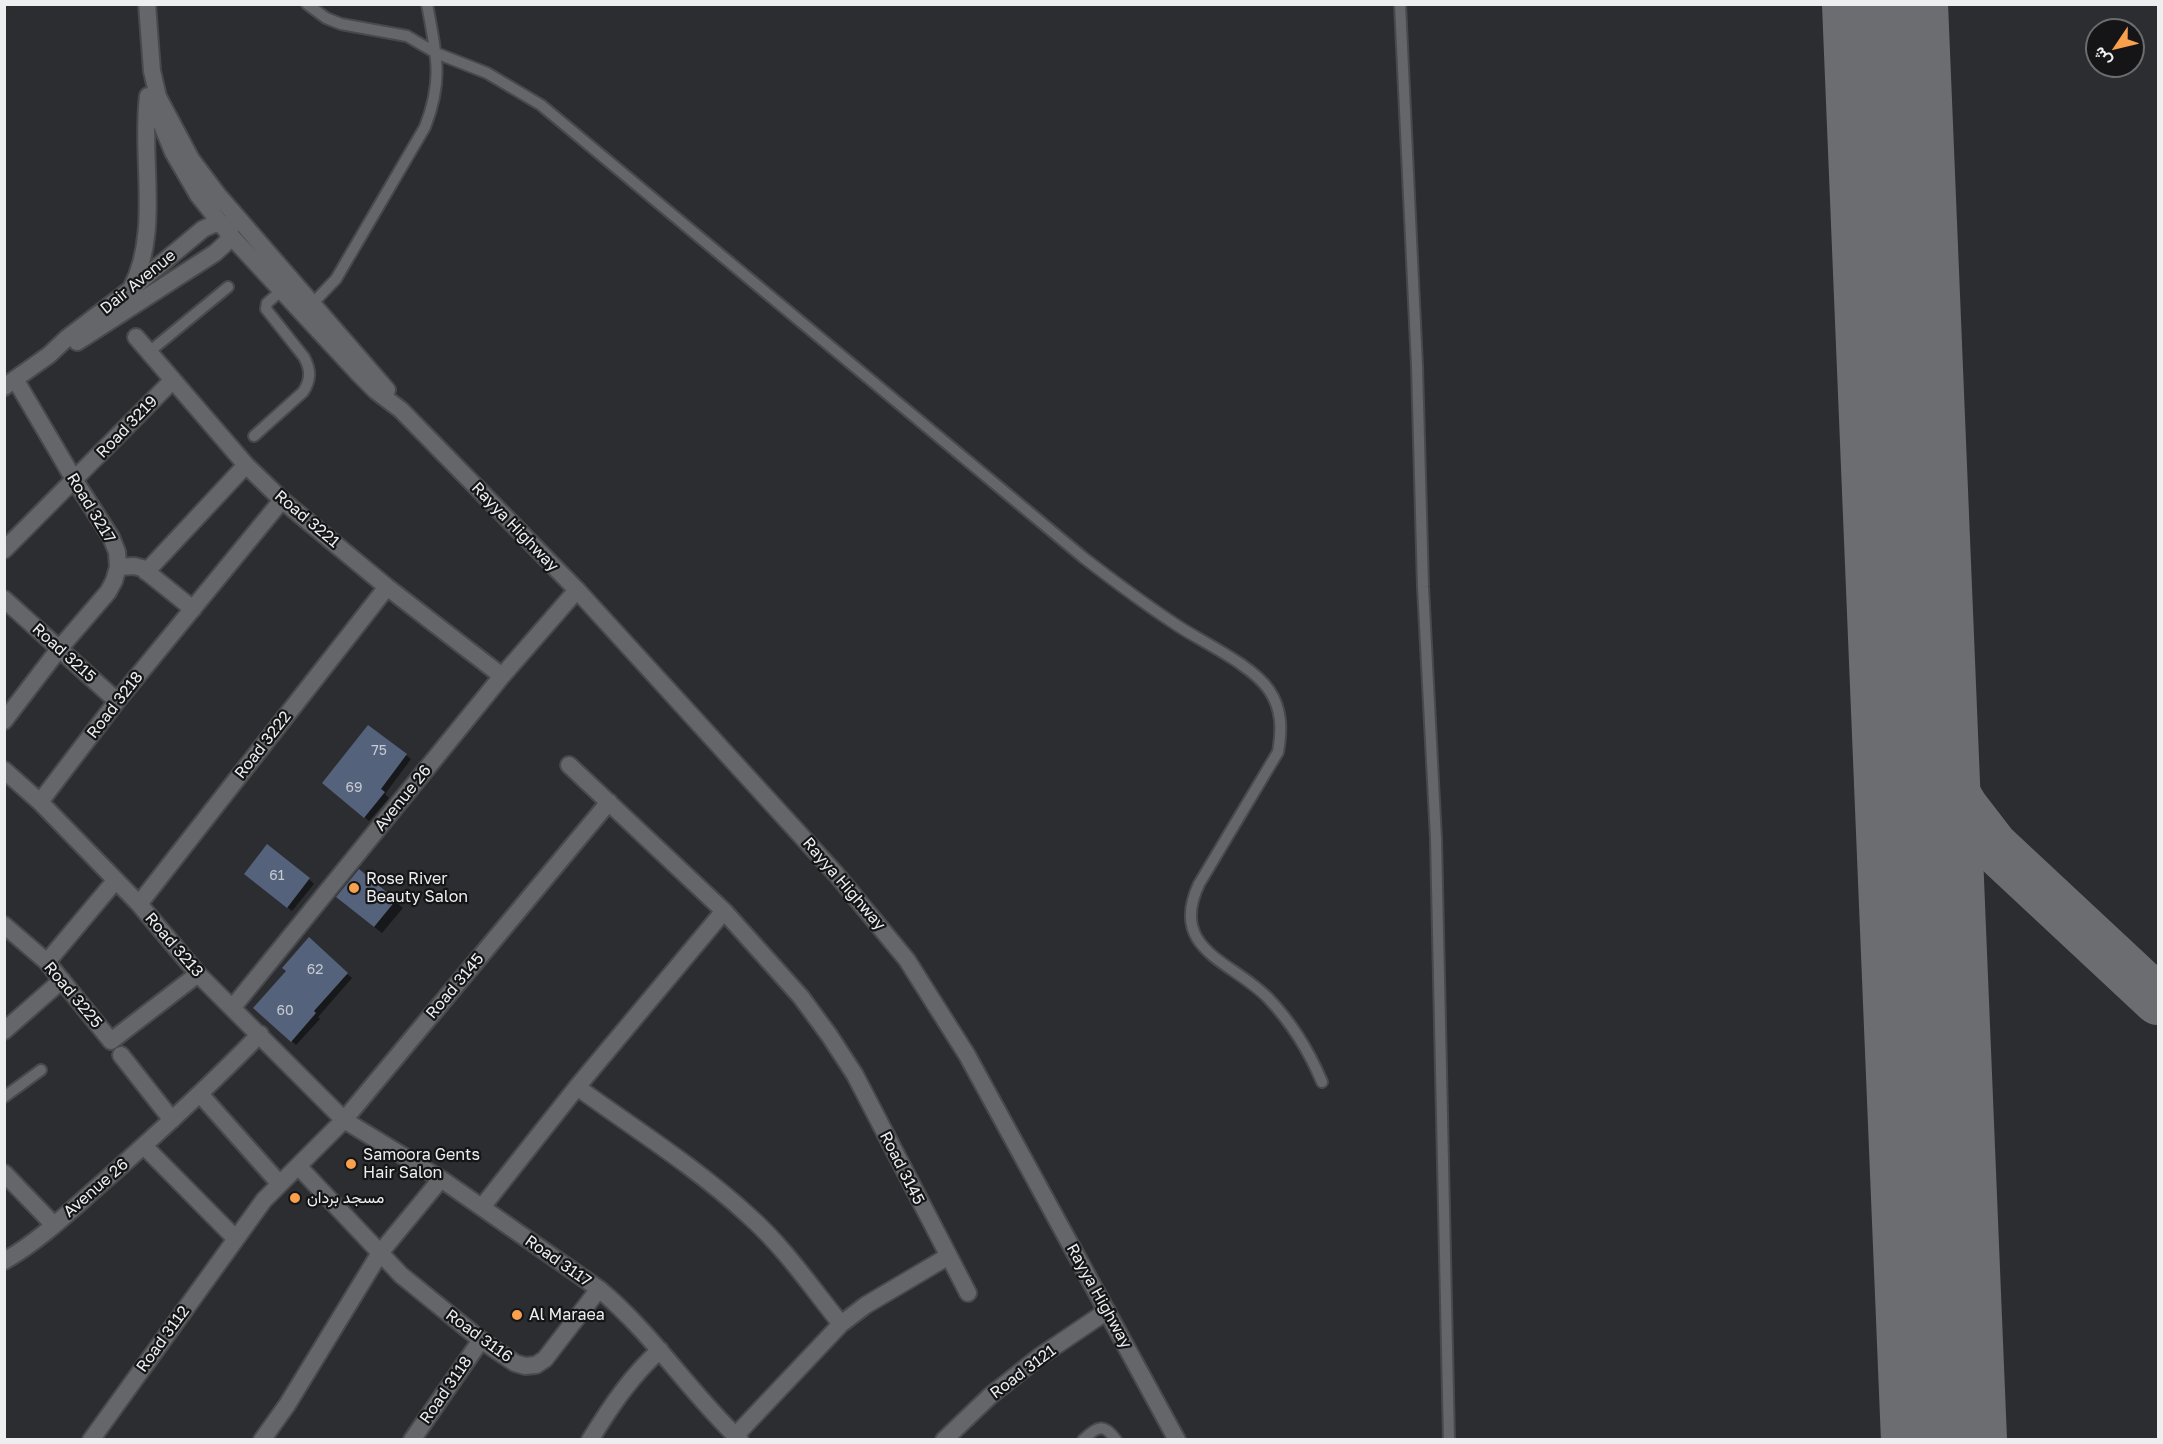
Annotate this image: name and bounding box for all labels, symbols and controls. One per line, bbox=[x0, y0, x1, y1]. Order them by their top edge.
north arrow bbox=[2085, 18, 2145, 78]
text: ش bbox=[2088, 44, 2116, 71]
street label: Dair Avenue bbox=[97, 246, 179, 318]
street label: Road 3219 bbox=[93, 392, 161, 462]
street label: Road 3217 bbox=[63, 470, 119, 546]
street label: Rayya Highway bbox=[468, 478, 562, 576]
street label: Road 3221 bbox=[271, 486, 343, 552]
street label: Road 3215 bbox=[28, 619, 100, 687]
street label: Road 3218 bbox=[83, 668, 147, 742]
street label: Road 3222 bbox=[231, 707, 295, 783]
house number: 75 bbox=[371, 743, 387, 759]
street label: Avenue 26 bbox=[371, 761, 435, 835]
house number: 69 bbox=[346, 780, 362, 796]
street label: Rayya Highway bbox=[798, 834, 890, 934]
house number: 61 bbox=[269, 868, 285, 884]
place label: Rose River Beauty Salon bbox=[366, 869, 468, 907]
marker: Rose River Beauty Salon bbox=[347, 881, 361, 895]
street label: Road 3213 bbox=[141, 909, 207, 981]
street label: Road 3145 bbox=[422, 949, 488, 1023]
street label: Road 3225 bbox=[40, 958, 106, 1032]
house number: 62 bbox=[307, 962, 323, 978]
house number: 60 bbox=[276, 1003, 294, 1019]
street label: Road 3145 bbox=[875, 1128, 929, 1208]
place label: Samoora Gents Hair Salon bbox=[363, 1145, 480, 1183]
street label: Avenue 26 bbox=[60, 1155, 132, 1221]
marker: Samoora Gents Hair Salon bbox=[344, 1157, 358, 1171]
place label: مسجد بردان bbox=[307, 1188, 384, 1208]
marker: مسجد بردان bbox=[288, 1191, 302, 1205]
street label: Road 3117 bbox=[521, 1231, 595, 1291]
street label: Rayya Highway bbox=[1062, 1240, 1136, 1352]
street label: Road 3112 bbox=[132, 1302, 194, 1376]
street label: Road 3116 bbox=[442, 1305, 516, 1367]
place label: Al Maraea bbox=[529, 1305, 605, 1325]
marker: Al Maraea bbox=[510, 1308, 524, 1322]
street label: Road 3121 bbox=[986, 1341, 1060, 1403]
street label: Road 3118 bbox=[416, 1353, 476, 1427]

